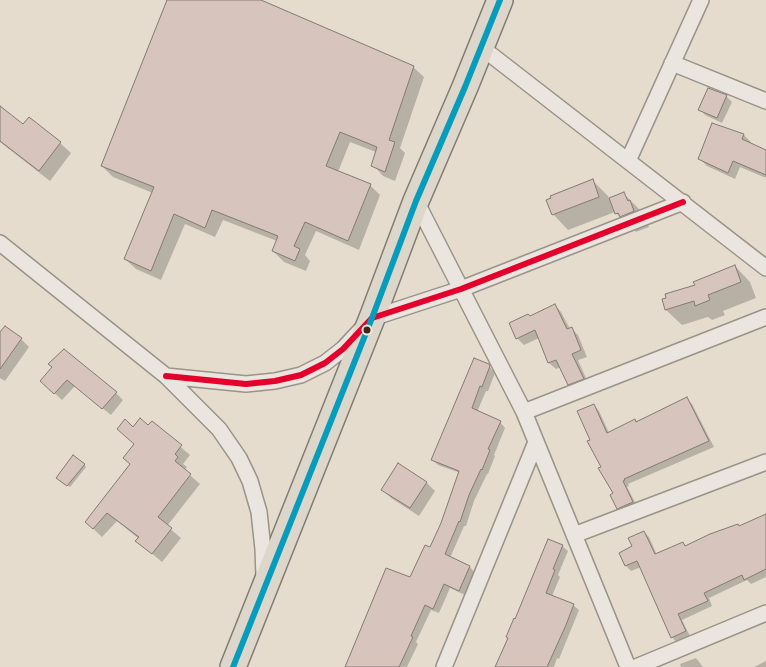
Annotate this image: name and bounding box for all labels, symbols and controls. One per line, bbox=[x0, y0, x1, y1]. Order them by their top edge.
unlabelled marker bbox=[362, 325, 372, 335]

